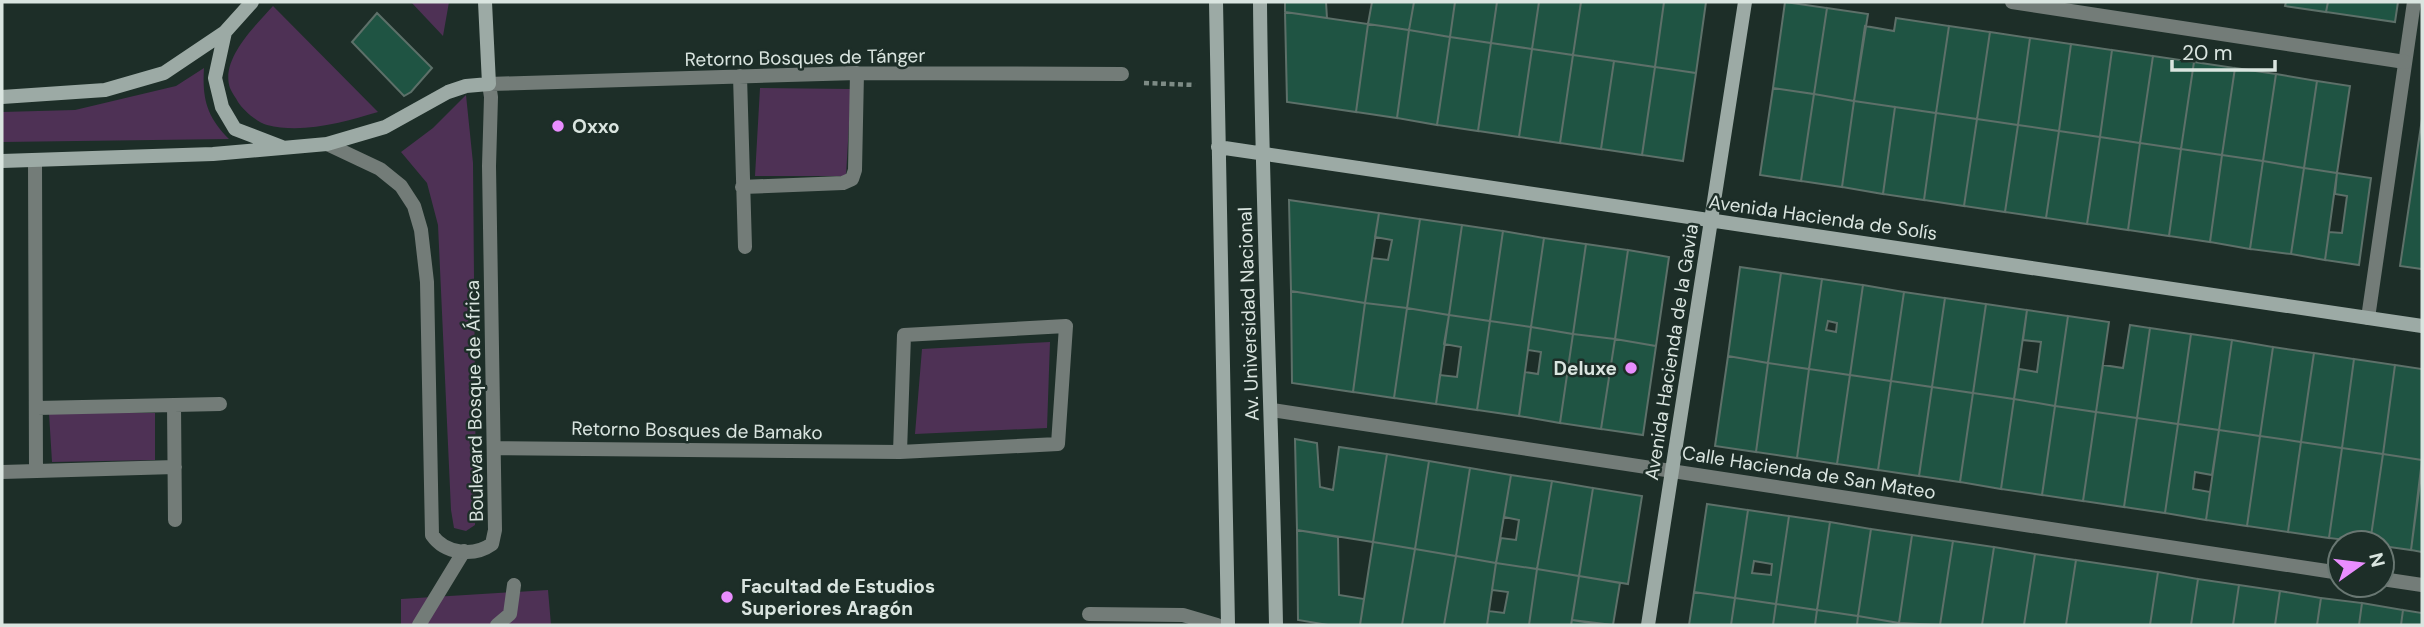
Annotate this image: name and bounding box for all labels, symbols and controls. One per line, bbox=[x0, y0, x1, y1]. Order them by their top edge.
scale bar bbox=[2172, 28, 2275, 72]
text: 20 m bbox=[2182, 39, 2233, 67]
street label: Retorno Bosques de Tánger bbox=[684, 43, 926, 72]
place label: Oxxo bbox=[572, 114, 620, 139]
marker: Oxxo bbox=[550, 118, 566, 134]
street label: Avenida Hacienda de Solís bbox=[1707, 189, 1939, 246]
street label: Av. Universidad Nacional bbox=[1232, 207, 1265, 421]
street label: Avenida Hacienda de la Gavia bbox=[1639, 222, 1704, 482]
street label: Boulevard Bosque de África bbox=[460, 280, 489, 522]
place label: Deluxe bbox=[1554, 356, 1617, 381]
marker: Deluxe bbox=[1623, 360, 1639, 376]
street label: Retorno Bosques de Bamako bbox=[571, 416, 823, 445]
street label: Calle Hacienda de San Mateo bbox=[1680, 440, 1937, 505]
north arrow bbox=[2326, 529, 2396, 599]
text: N bbox=[2363, 550, 2391, 570]
place label: Facultad de Estudios Superiores Aragón bbox=[741, 574, 935, 621]
marker: Facultad de Estudios Superiores Aragón bbox=[719, 589, 735, 605]

